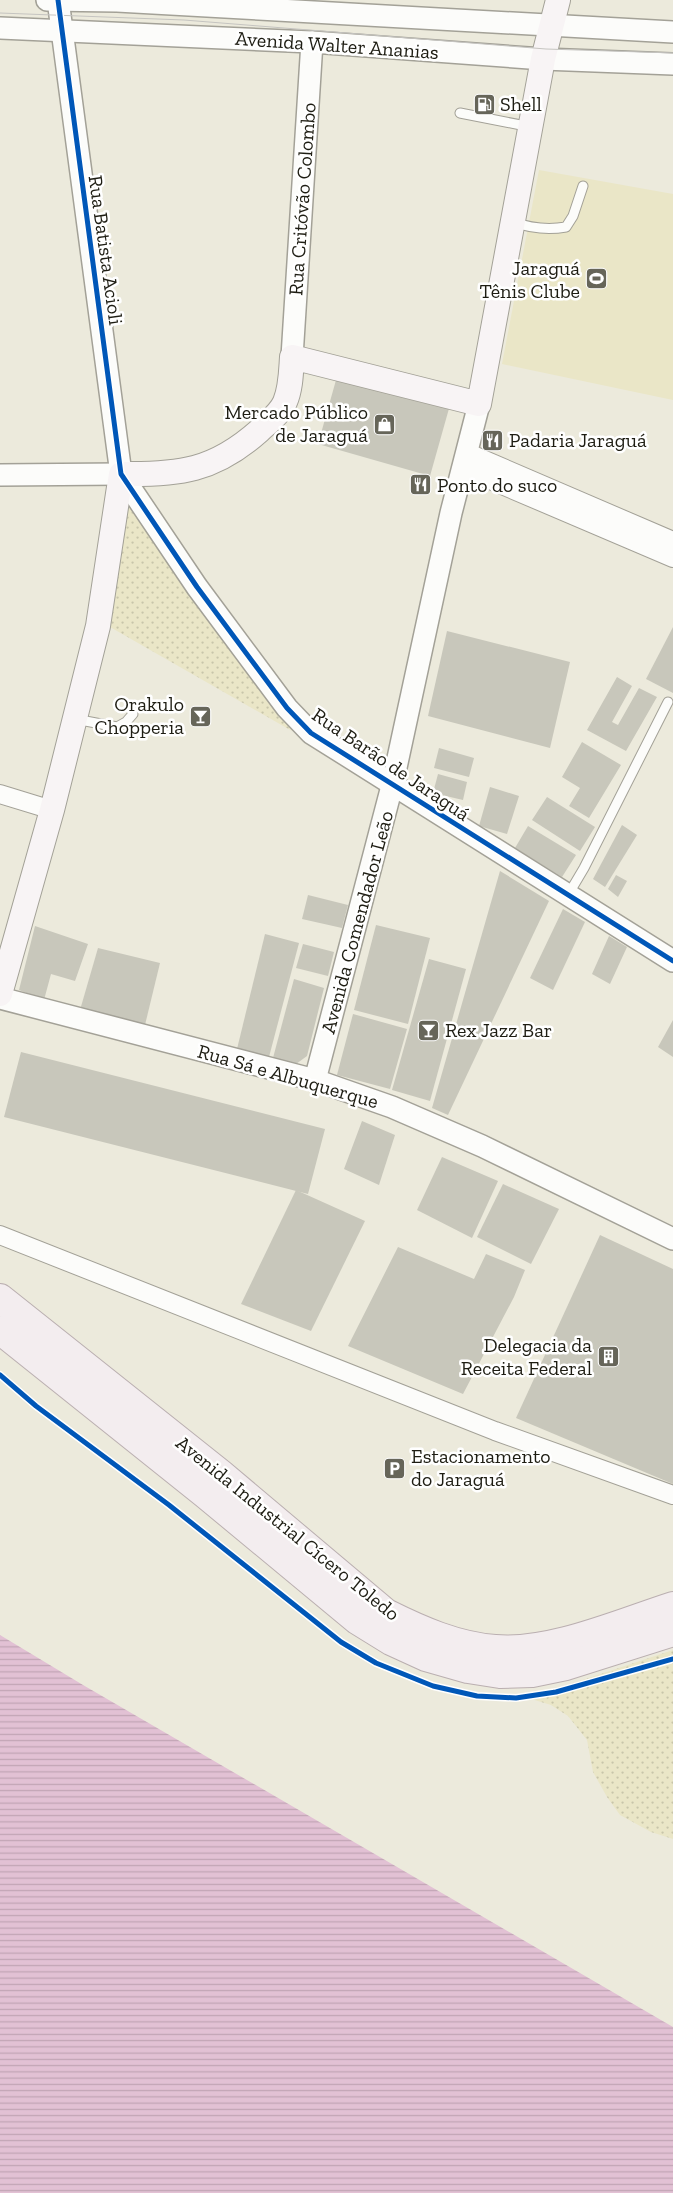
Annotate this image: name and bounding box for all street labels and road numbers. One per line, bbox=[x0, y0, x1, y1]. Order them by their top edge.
street label: Avenida Walter Ananias bbox=[234, 26, 440, 64]
street label: Rua Critóvão Colombo bbox=[283, 102, 321, 296]
street label: Rua Batista Acioli bbox=[84, 174, 128, 327]
street label: Rua Barão de Jaraguá bbox=[308, 702, 475, 826]
street label: Avenida Comendador Leão bbox=[316, 808, 398, 1036]
street label: Rua Sá e Albuquerque bbox=[195, 1039, 381, 1113]
street label: Avenida Industrial Cícero Toledo bbox=[171, 1430, 405, 1626]

